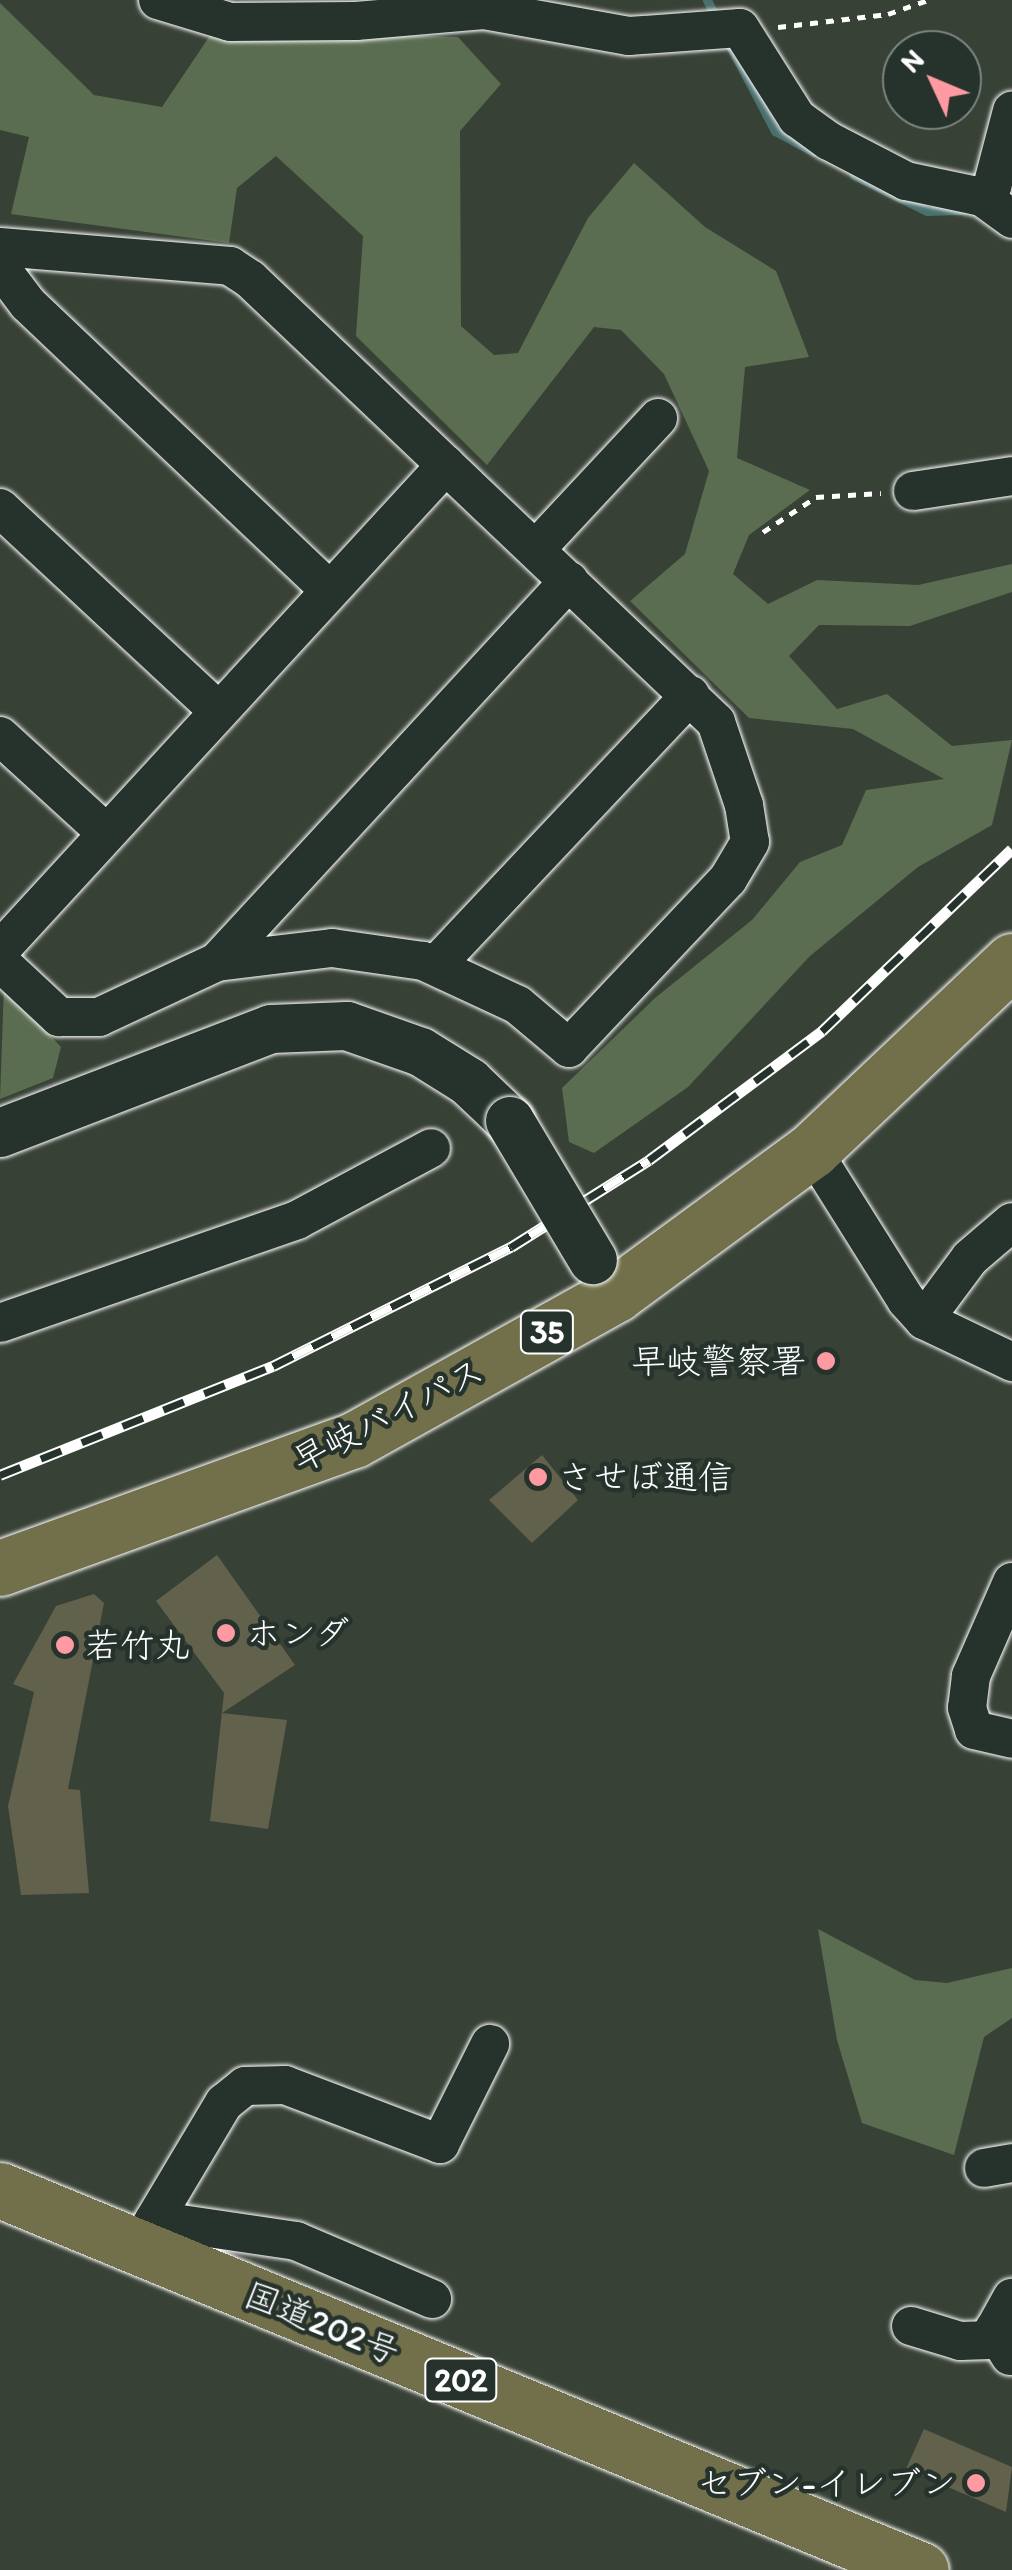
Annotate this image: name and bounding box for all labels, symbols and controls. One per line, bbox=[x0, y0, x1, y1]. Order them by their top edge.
north arrow bbox=[882, 30, 982, 130]
text: N bbox=[893, 42, 931, 79]
road number: 35 bbox=[520, 1305, 574, 1359]
place label: 早岐警察署 bbox=[631, 1340, 806, 1382]
street label: 早岐バイパス bbox=[285, 1349, 491, 1481]
marker: 早岐警察署 bbox=[815, 1350, 837, 1372]
place label: させぼ通信 bbox=[558, 1456, 733, 1498]
marker: させぼ通信 bbox=[527, 1466, 549, 1488]
place label: ホンダ bbox=[246, 1612, 351, 1654]
marker: ホンダ bbox=[215, 1622, 237, 1644]
place label: 若竹丸 bbox=[85, 1624, 190, 1666]
marker: 若竹丸 bbox=[54, 1634, 76, 1656]
street label: 国道202号 bbox=[238, 2273, 406, 2373]
road number: 202 bbox=[424, 2353, 498, 2407]
place label: セブン-イレブン bbox=[697, 2462, 956, 2504]
marker: セブン-イレブン bbox=[965, 2472, 987, 2494]

